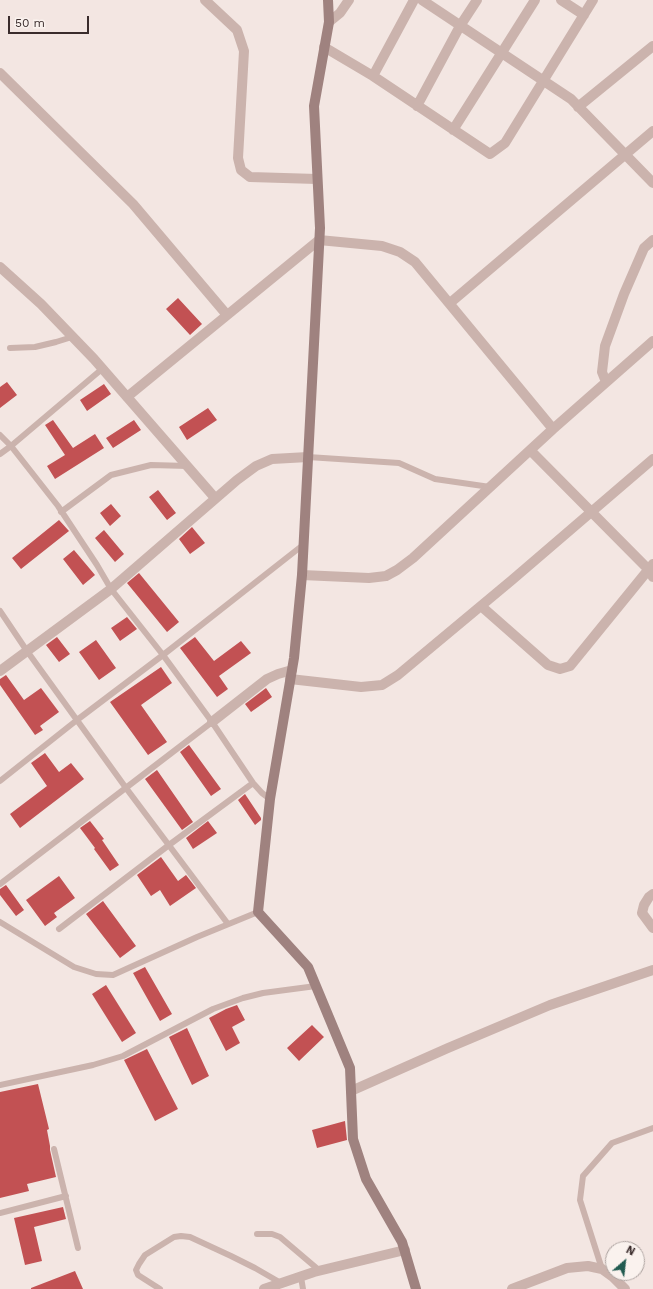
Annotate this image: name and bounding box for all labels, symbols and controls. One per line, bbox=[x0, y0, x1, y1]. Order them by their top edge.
scale bar bbox=[10, 8, 91, 34]
text: 50 m bbox=[15, 16, 45, 30]
north arrow bbox=[605, 1241, 645, 1281]
text: N bbox=[624, 1243, 637, 1258]

